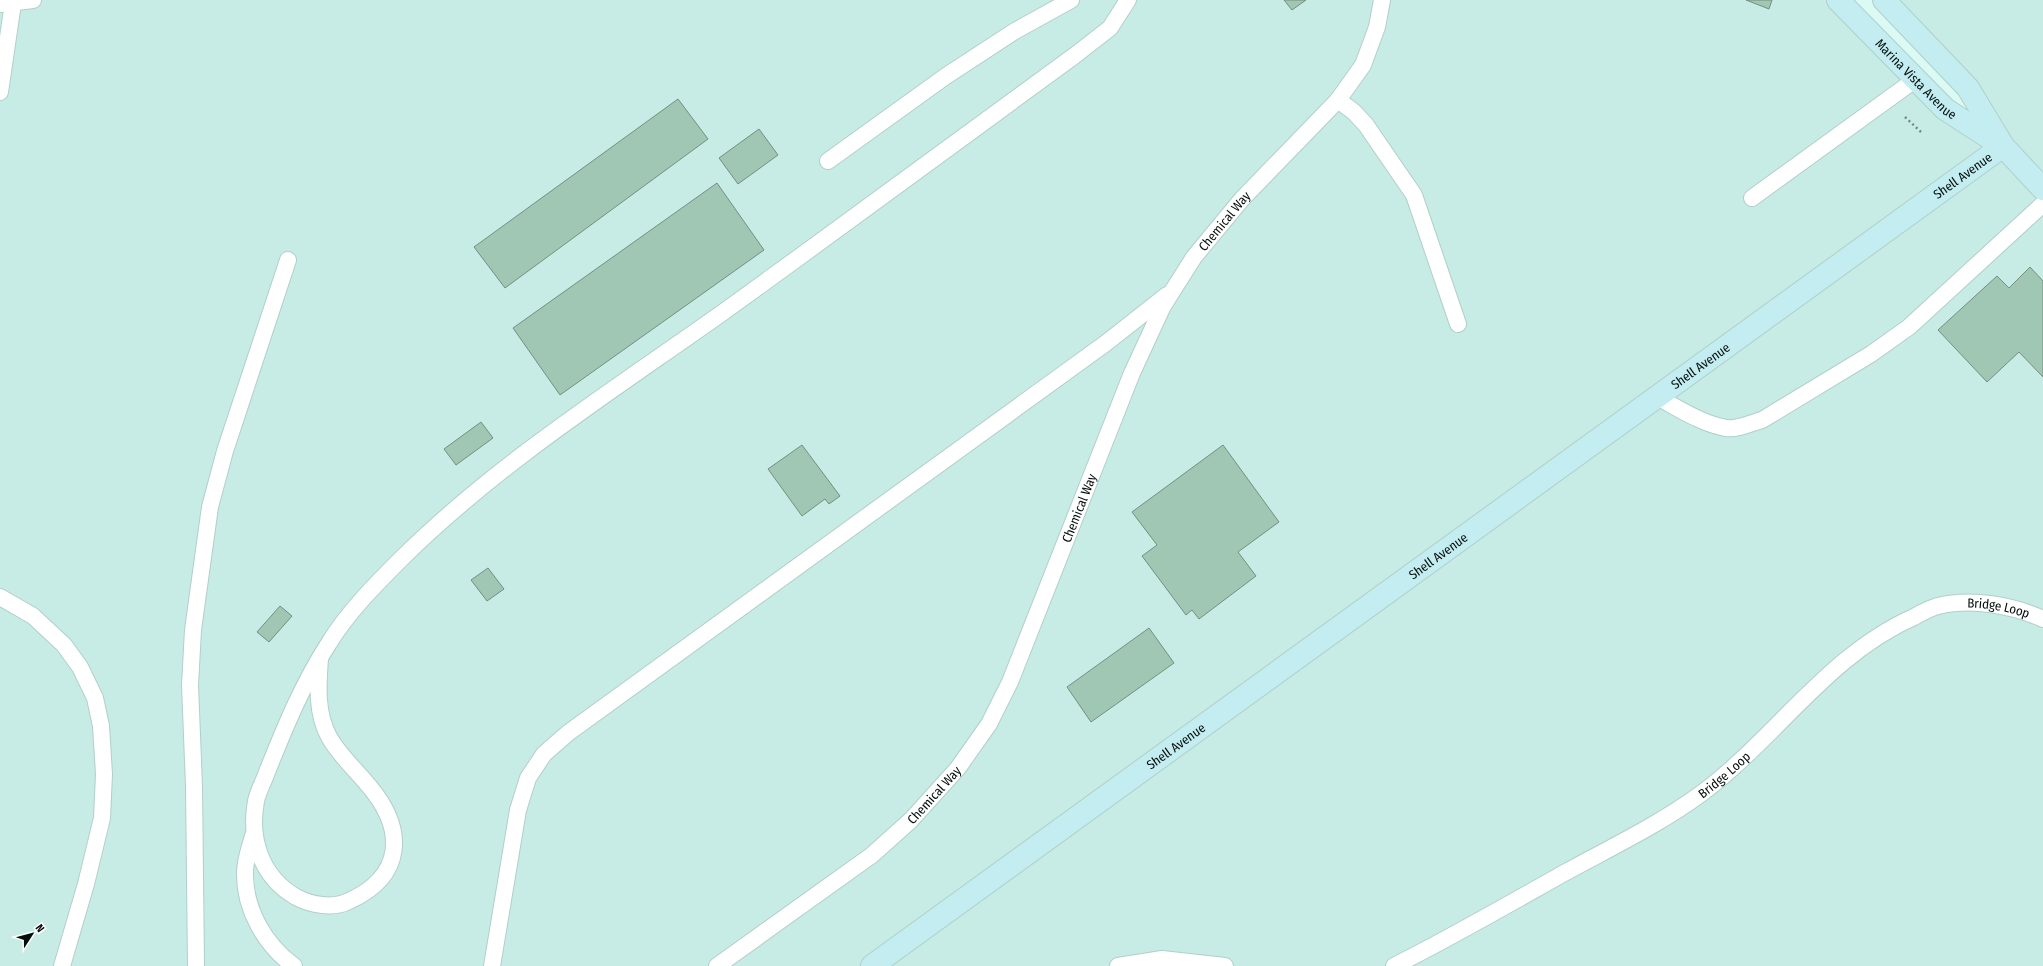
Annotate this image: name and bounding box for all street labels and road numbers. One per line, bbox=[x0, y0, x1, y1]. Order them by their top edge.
street label: Marina Vista Avenue bbox=[1872, 36, 1959, 122]
street label: Shell Avenue bbox=[1931, 149, 1995, 202]
street label: Chemical Way bbox=[1195, 188, 1253, 254]
street label: Shell Avenue bbox=[1668, 340, 1733, 392]
street label: Chemical Way bbox=[1059, 471, 1100, 545]
street label: Shell Avenue bbox=[1406, 530, 1470, 582]
street label: Bridge Loop bbox=[1967, 596, 2032, 621]
street label: Shell Avenue bbox=[1144, 720, 1208, 773]
street label: Bridge Loop bbox=[1695, 749, 1753, 801]
street label: Chemical Way bbox=[904, 763, 964, 827]

